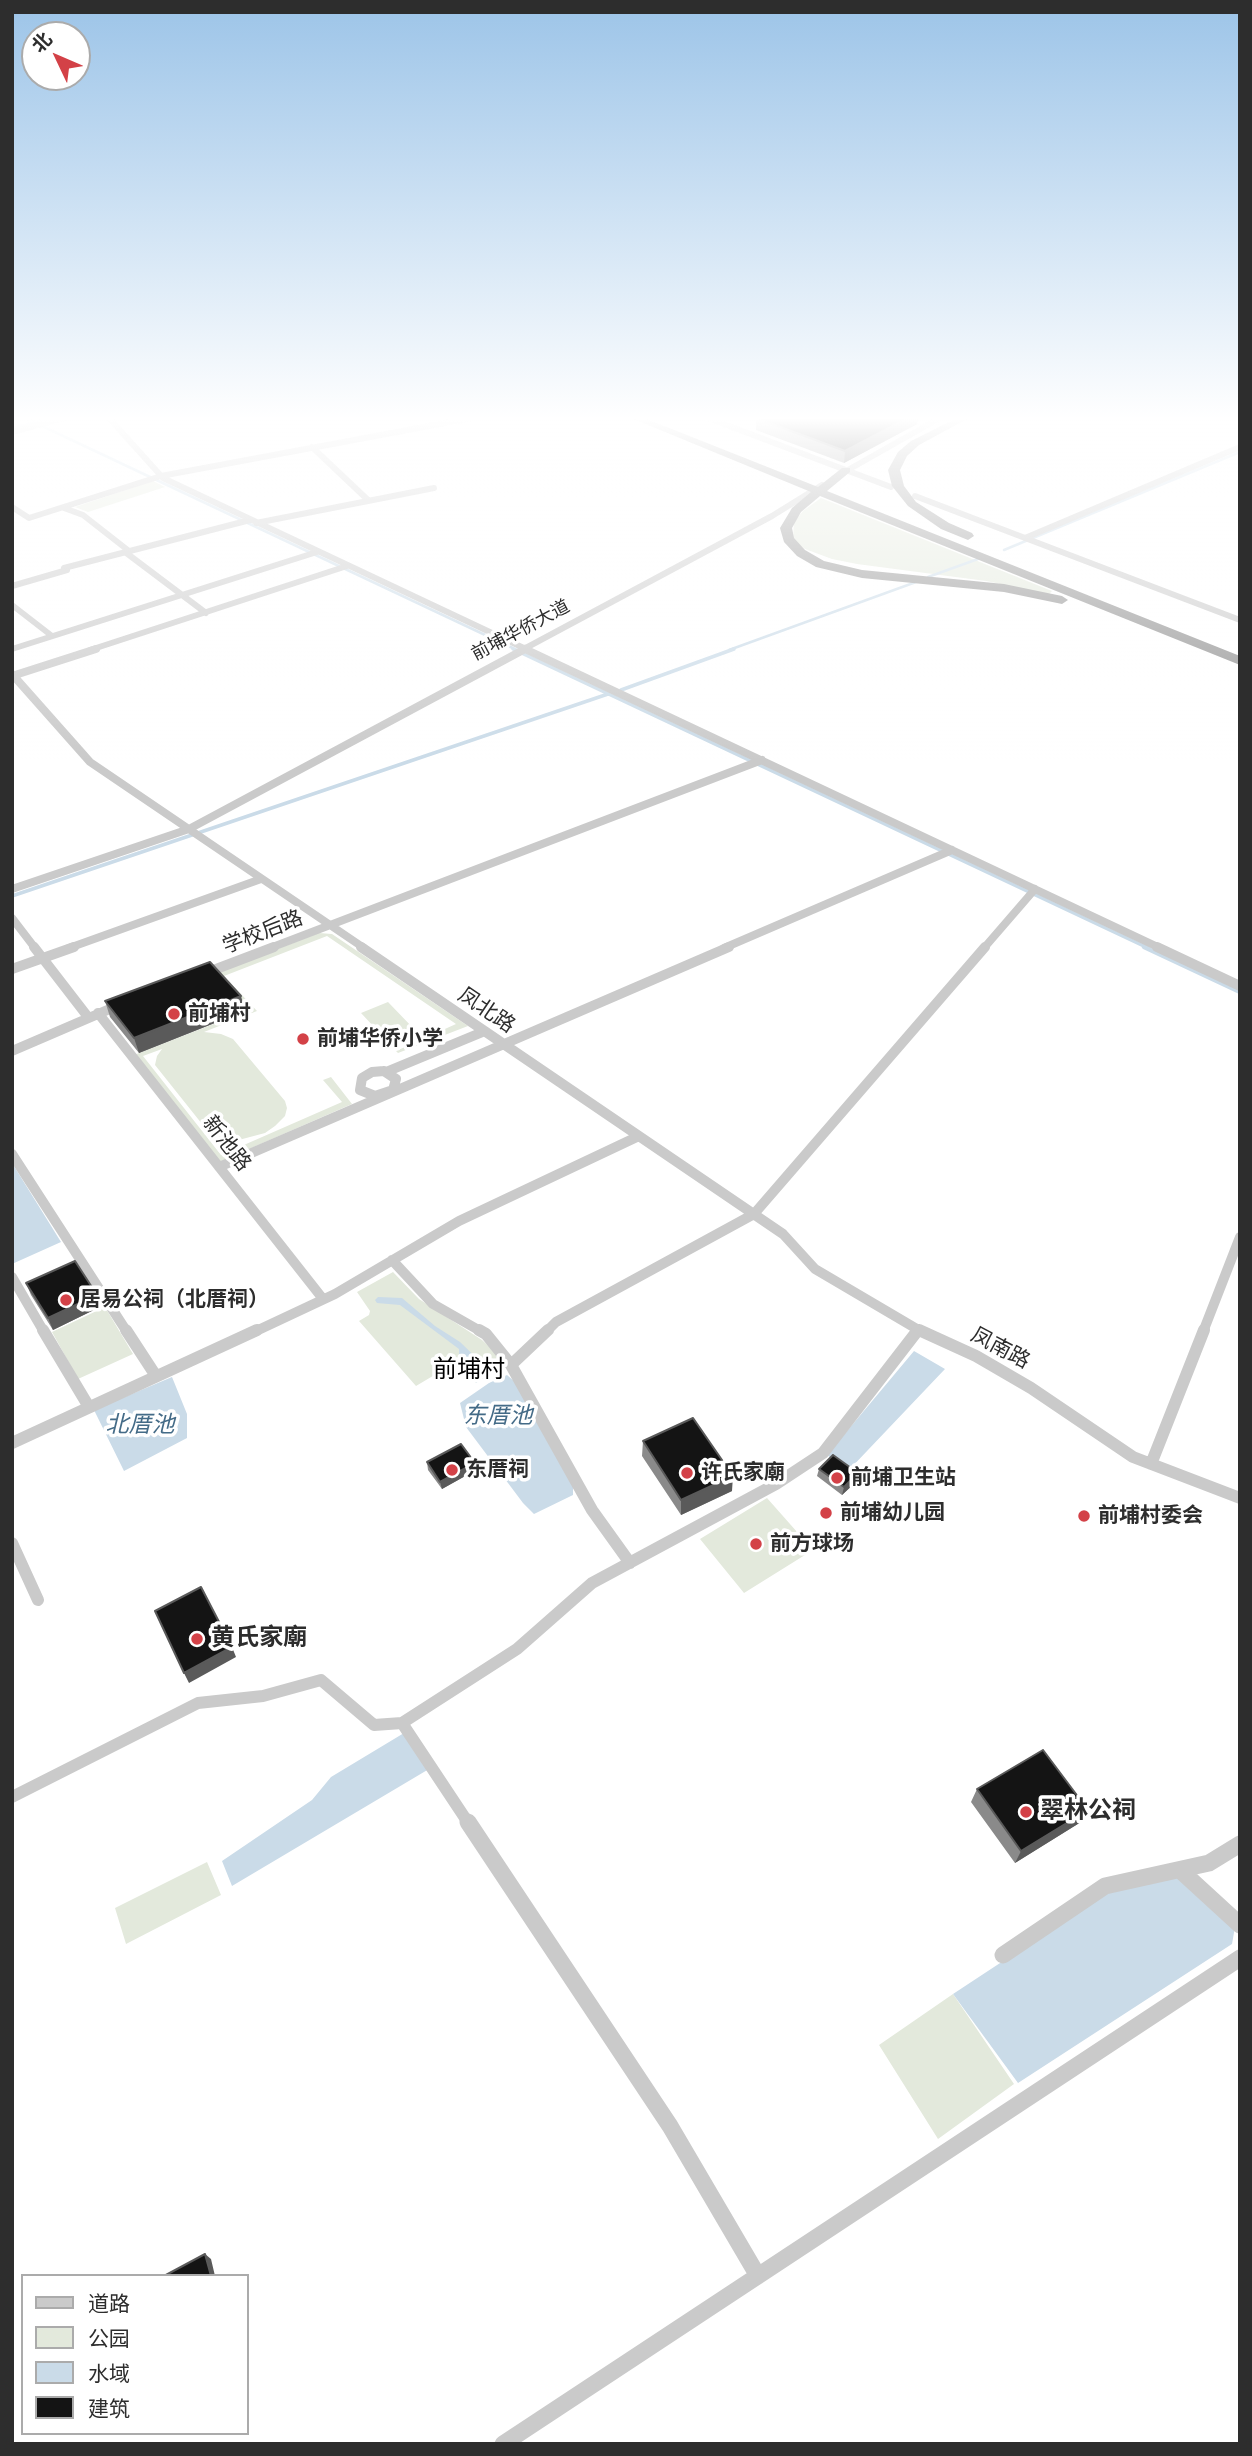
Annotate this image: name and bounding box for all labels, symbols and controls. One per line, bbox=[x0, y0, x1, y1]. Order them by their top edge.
north arrow bbox=[21, 21, 91, 91]
text: 北 bbox=[26, 27, 58, 58]
street label: 前埔华侨大道 bbox=[468, 596, 574, 666]
street label: 学校后路 bbox=[219, 906, 307, 960]
street label: 凤北路 bbox=[453, 983, 519, 1039]
place label: 前埔村 bbox=[188, 1001, 251, 1027]
marker: 前埔村 bbox=[166, 1006, 182, 1022]
place label: 前埔华侨小学 bbox=[317, 1026, 443, 1052]
marker: 前埔华侨小学 bbox=[295, 1031, 311, 1047]
street label: 新池路 bbox=[197, 1111, 255, 1177]
place label: 居易公祠（北厝祠） bbox=[80, 1287, 269, 1313]
marker: 居易公祠（北厝祠） bbox=[58, 1292, 74, 1308]
street label: 凤南路 bbox=[966, 1323, 1034, 1375]
district label: 前埔村 bbox=[433, 1357, 505, 1385]
water label: 东厝池 bbox=[464, 1403, 532, 1431]
water label: 北厝池 bbox=[106, 1412, 174, 1440]
place label: 东厝祠 bbox=[466, 1457, 529, 1483]
place label: 许氏家廟 bbox=[701, 1460, 785, 1486]
marker: 东厝祠 bbox=[444, 1462, 460, 1478]
marker: 许氏家廟 bbox=[679, 1465, 695, 1481]
place label: 前埔卫生站 bbox=[851, 1465, 956, 1491]
marker: 前埔卫生站 bbox=[829, 1470, 845, 1486]
place label: 前埔幼儿园 bbox=[840, 1500, 945, 1526]
place label: 前埔村委会 bbox=[1098, 1503, 1203, 1529]
marker: 前埔幼儿园 bbox=[818, 1505, 834, 1521]
marker: 前埔村委会 bbox=[1076, 1508, 1092, 1524]
place label: 前方球场 bbox=[770, 1531, 854, 1557]
marker: 前方球场 bbox=[748, 1536, 764, 1552]
place label: 黄氏家廟 bbox=[211, 1625, 307, 1653]
marker: 黄氏家廟 bbox=[189, 1631, 205, 1647]
place label: 翠林公祠 bbox=[1040, 1798, 1136, 1826]
marker: 翠林公祠 bbox=[1018, 1804, 1034, 1820]
legend bbox=[21, 2274, 248, 2435]
text: 道路 bbox=[88, 2290, 130, 2318]
text: 公园 bbox=[88, 2325, 130, 2353]
text: 水域 bbox=[88, 2360, 130, 2388]
text: 建筑 bbox=[88, 2395, 130, 2423]

